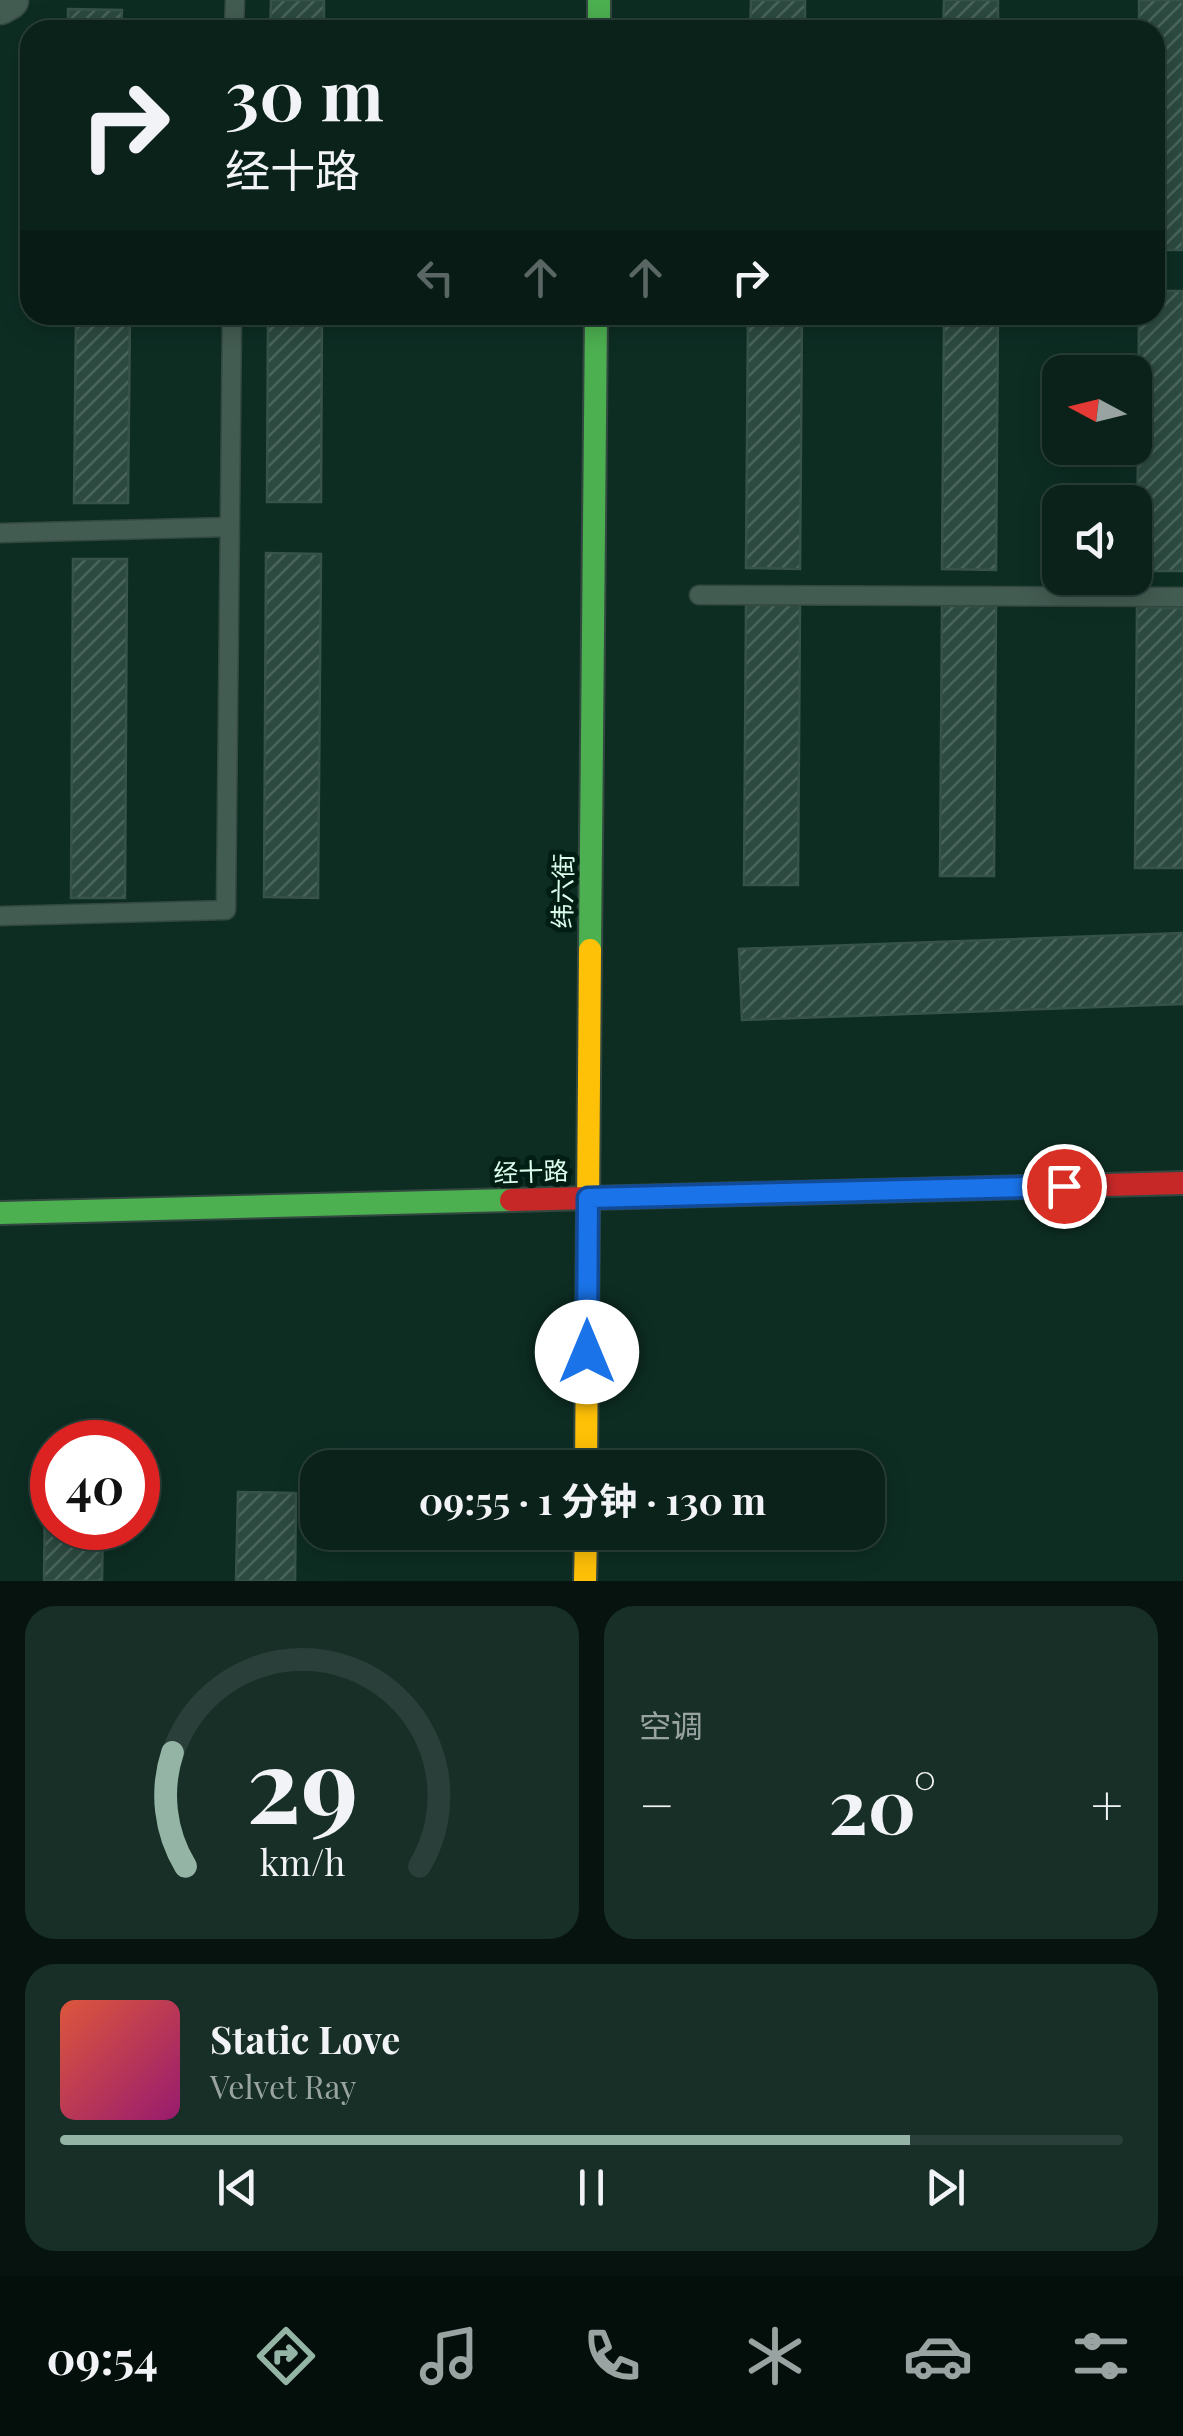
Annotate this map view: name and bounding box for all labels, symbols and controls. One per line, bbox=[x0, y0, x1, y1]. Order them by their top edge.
text: 30 m bbox=[225, 45, 384, 139]
icon: right bbox=[60, 60, 190, 190]
text: 经十路 bbox=[225, 138, 360, 198]
icon: left bbox=[408, 250, 463, 305]
icon: ahead bbox=[513, 250, 568, 305]
icon: ahead bbox=[618, 250, 673, 305]
icon: right bbox=[723, 250, 778, 305]
north arrow bbox=[1042, 355, 1152, 465]
map controls bbox=[1042, 355, 1152, 595]
button: sound bbox=[1042, 485, 1152, 595]
street label: 纬六街 bbox=[544, 853, 579, 929]
pin bbox=[1022, 1144, 1107, 1229]
street label: 经十路 bbox=[493, 1153, 569, 1188]
icon: arrive bbox=[1037, 1159, 1092, 1214]
position arrow bbox=[535, 1300, 639, 1404]
speed limit sign: 40 bbox=[30, 1420, 160, 1550]
text: 09:55 · 1 分钟 · 130 m bbox=[419, 1474, 766, 1525]
text: 空调 bbox=[639, 1703, 703, 1746]
text: 29 bbox=[246, 1711, 358, 1850]
text: 20° bbox=[829, 1753, 937, 1853]
text: − bbox=[639, 1766, 675, 1840]
text: + bbox=[1091, 1766, 1123, 1840]
text: km/h bbox=[259, 1837, 345, 1885]
text: Static Love bbox=[210, 2013, 400, 2064]
text: Velvet Ray bbox=[210, 2064, 357, 2107]
icon: previous bbox=[210, 2160, 265, 2215]
icon: pause bbox=[564, 2160, 619, 2215]
icon: next bbox=[918, 2160, 973, 2215]
icon: directions bbox=[251, 2321, 321, 2391]
icon: music bbox=[414, 2321, 484, 2391]
icon: phone bbox=[577, 2321, 647, 2391]
icon: climate bbox=[740, 2321, 810, 2391]
icon: car bbox=[903, 2321, 973, 2391]
icon: filters bbox=[1066, 2321, 1136, 2391]
text: 09:54 bbox=[47, 2326, 158, 2386]

